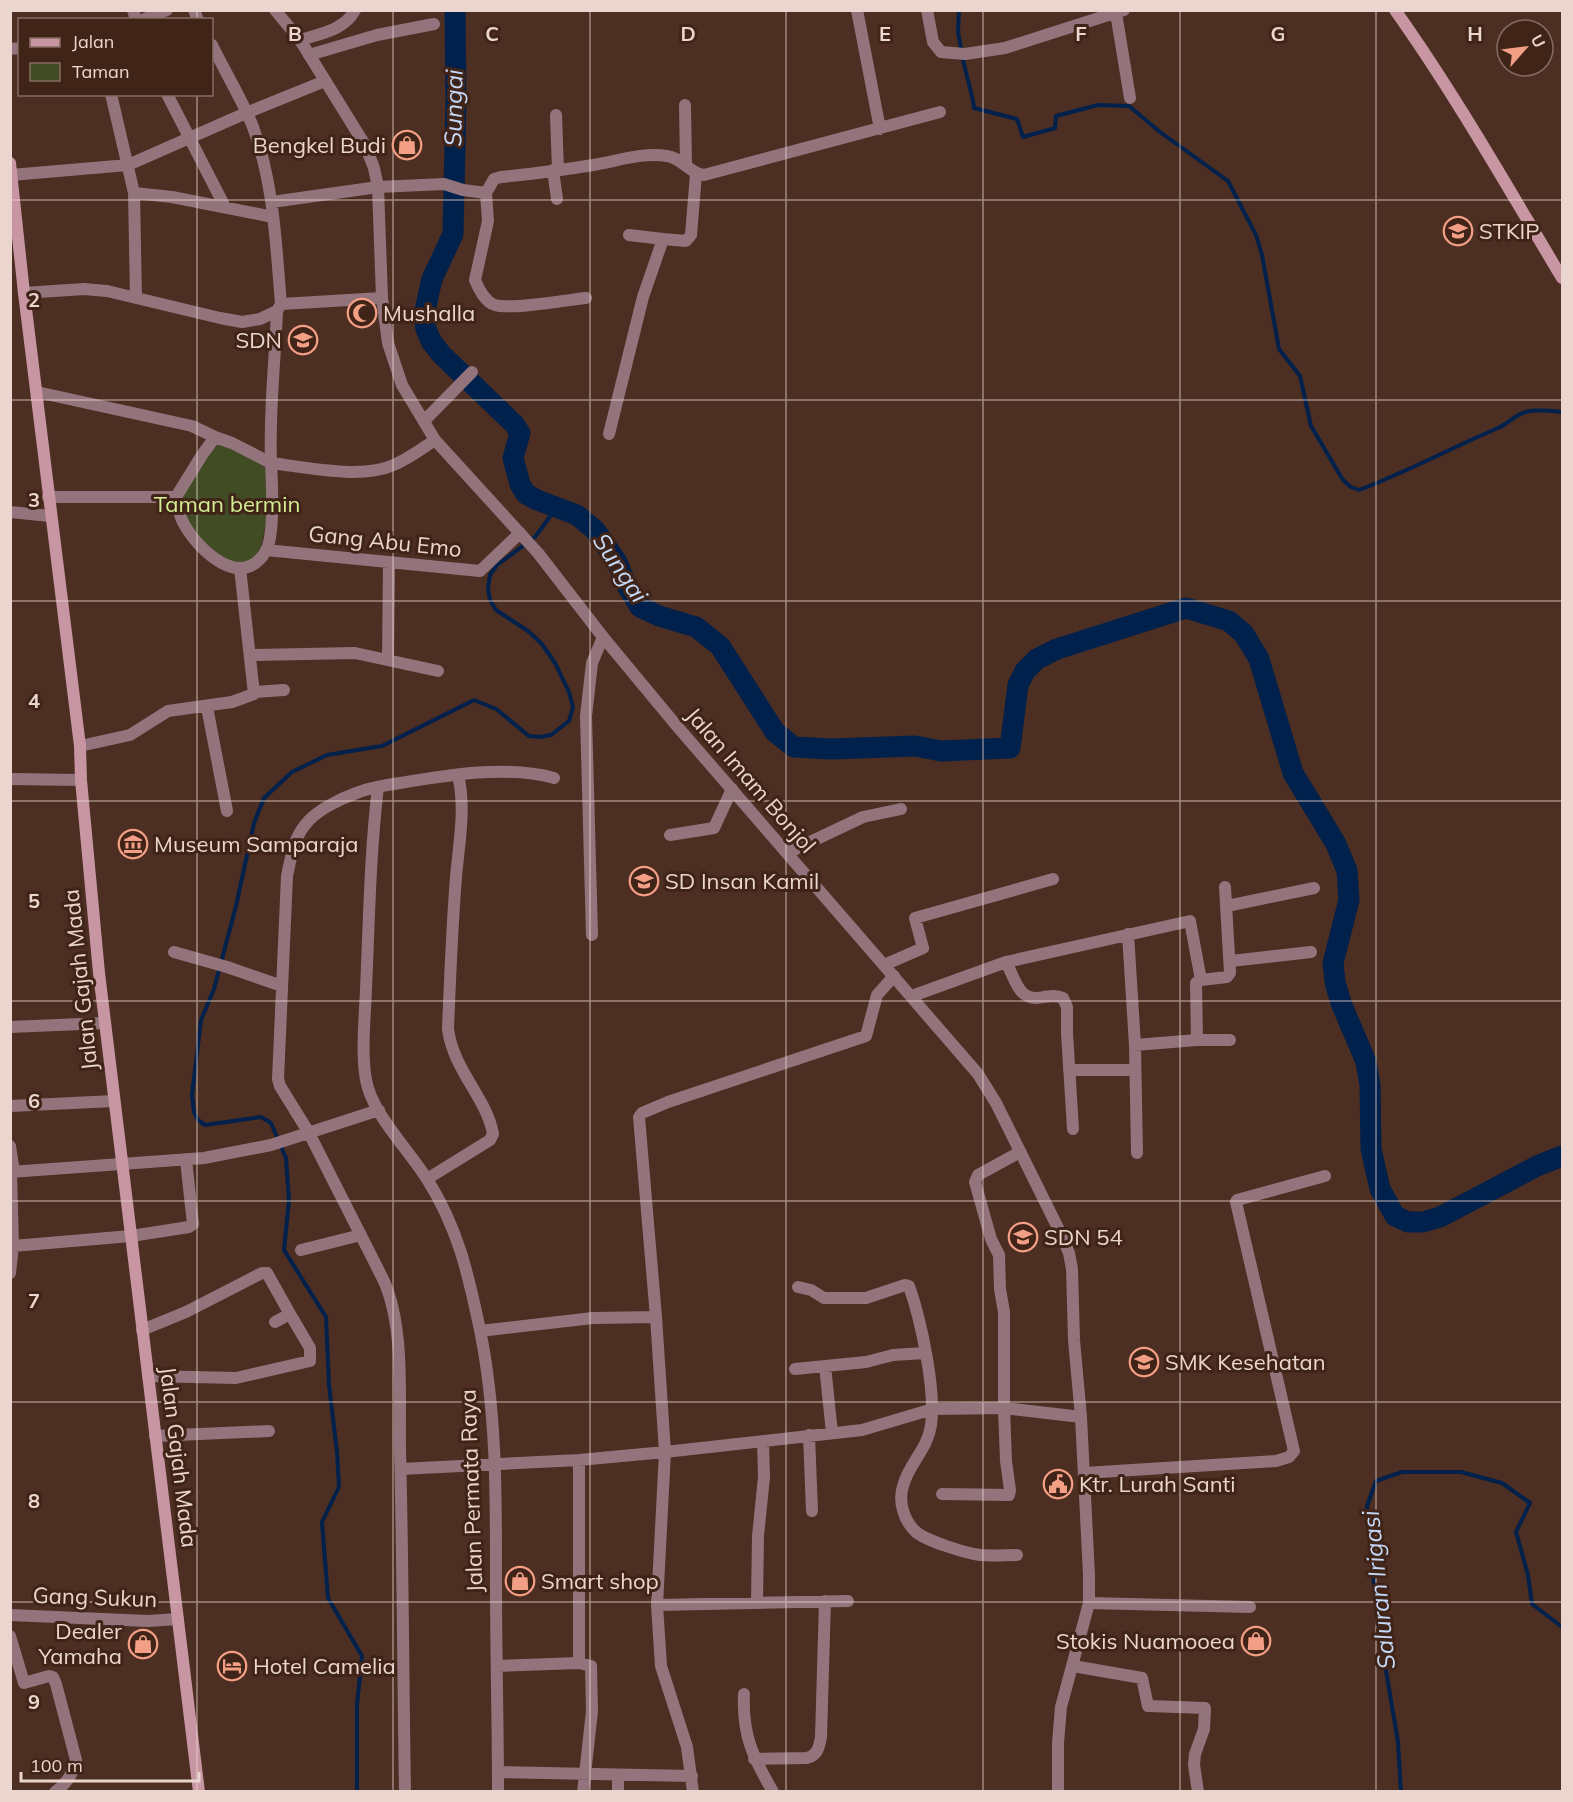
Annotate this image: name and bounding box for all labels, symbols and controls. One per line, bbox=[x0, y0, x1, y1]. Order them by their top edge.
legend bbox=[18, 18, 213, 96]
north arrow bbox=[1495, 18, 1555, 78]
text: B bbox=[288, 21, 302, 46]
text: C bbox=[485, 21, 499, 46]
text: D bbox=[680, 21, 696, 46]
text: E bbox=[879, 21, 891, 46]
text: F bbox=[1075, 21, 1087, 46]
text: G bbox=[1271, 21, 1285, 46]
text: H bbox=[1467, 21, 1483, 46]
text: Jalan bbox=[72, 30, 114, 53]
text: U bbox=[1527, 31, 1550, 51]
text: Taman bbox=[72, 60, 129, 83]
water label: Sungai bbox=[437, 69, 469, 147]
shop icon: Bengkel Budi bbox=[391, 129, 423, 161]
place label: Bengkel Budi bbox=[253, 131, 386, 159]
school or university icon: STKIP bbox=[1442, 215, 1474, 247]
place label: STKIP bbox=[1479, 217, 1540, 245]
text: 2 bbox=[28, 287, 40, 312]
mosque icon: Mushalla bbox=[346, 297, 378, 329]
place label: Mushalla bbox=[383, 299, 475, 327]
school or university icon: SDN bbox=[287, 324, 319, 356]
place label: SDN bbox=[235, 326, 282, 354]
text: 3 bbox=[28, 487, 40, 512]
park label: Taman bermin bbox=[154, 490, 300, 518]
street label: Gang Abu Emo bbox=[307, 519, 463, 563]
water label: Sungai bbox=[587, 527, 655, 608]
text: 4 bbox=[28, 688, 40, 713]
street label: Jalan Imam Bonjol bbox=[680, 701, 822, 859]
museum icon: Museum Samparaja bbox=[117, 828, 149, 860]
place label: Museum Samparaja bbox=[154, 830, 358, 858]
school or university icon: SD Insan Kamil bbox=[628, 865, 660, 897]
place label: SD Insan Kamil bbox=[665, 867, 819, 895]
text: 5 bbox=[28, 888, 40, 913]
street label: Jalan Gajah Mada bbox=[57, 888, 103, 1072]
text: 6 bbox=[28, 1088, 40, 1113]
school or university icon: SDN 54 bbox=[1007, 1221, 1039, 1253]
place label: SDN 54 bbox=[1044, 1223, 1123, 1251]
text: 7 bbox=[28, 1288, 40, 1313]
school or university icon: SMK Kesehatan bbox=[1128, 1346, 1160, 1378]
place label: SMK Kesehatan bbox=[1165, 1348, 1326, 1376]
street label: Jalan Gajah Mada bbox=[154, 1365, 204, 1549]
street label: Jalan Permata Raya bbox=[453, 1389, 489, 1593]
public building icon: Ktr. Lurah Santi bbox=[1042, 1468, 1074, 1500]
place label: Ktr. Lurah Santi bbox=[1079, 1470, 1235, 1498]
text: 8 bbox=[28, 1488, 40, 1513]
water label: Saluran Irigasi bbox=[1355, 1509, 1401, 1671]
shop icon: Smart shop bbox=[504, 1565, 536, 1597]
place label: Smart shop bbox=[541, 1567, 659, 1595]
street label: Gang Sukun bbox=[32, 1581, 158, 1613]
place label: Dealer Yamaha bbox=[38, 1617, 122, 1670]
shop icon: Stokis Nuamooea bbox=[1240, 1625, 1272, 1657]
place label: Stokis Nuamooea bbox=[1056, 1627, 1235, 1655]
shop icon: Dealer Yamaha bbox=[127, 1628, 159, 1660]
hotel icon: Hotel Camelia bbox=[216, 1650, 248, 1682]
place label: Hotel Camelia bbox=[253, 1652, 396, 1680]
text: 9 bbox=[28, 1689, 40, 1714]
scale bar bbox=[21, 1745, 200, 1783]
text: 100 m bbox=[30, 1754, 83, 1777]

